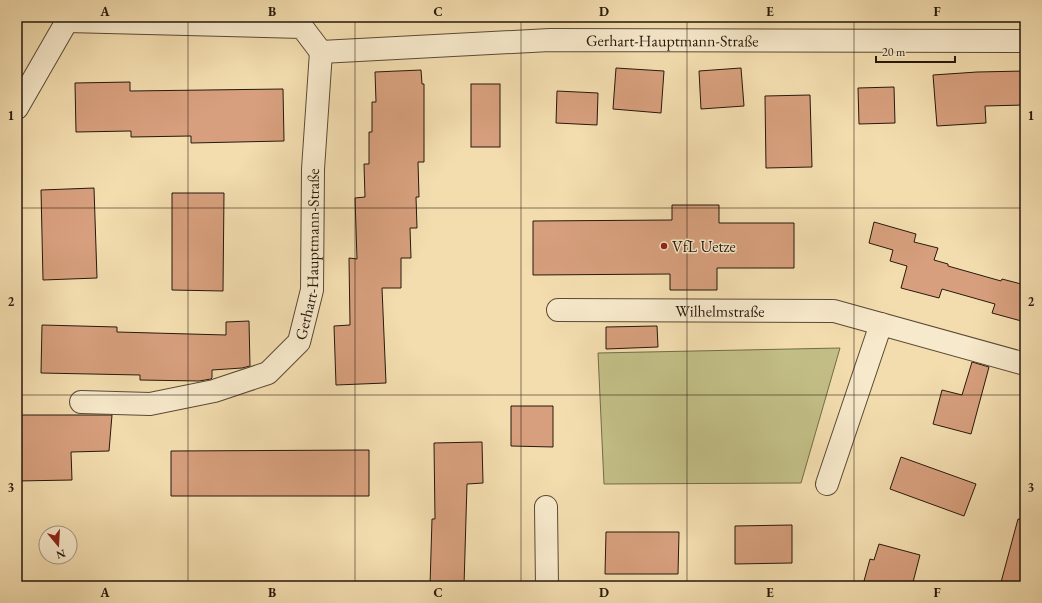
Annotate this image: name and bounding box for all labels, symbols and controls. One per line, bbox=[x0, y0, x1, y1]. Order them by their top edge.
text: A bbox=[99, 3, 110, 20]
text: B bbox=[268, 3, 276, 20]
text: C bbox=[433, 3, 443, 20]
text: D bbox=[599, 3, 609, 20]
text: E bbox=[766, 3, 774, 20]
text: F bbox=[933, 3, 941, 20]
street label: Gerhart-Hauptmann-Straße bbox=[586, 30, 759, 51]
scale bar bbox=[876, 38, 955, 64]
text: 20 m bbox=[882, 44, 906, 60]
text: 1 bbox=[8, 107, 15, 124]
text: 1 bbox=[1028, 107, 1035, 124]
street label: Gerhart-Hauptmann-Straße bbox=[290, 168, 324, 342]
place label: VfL Uetze bbox=[672, 236, 736, 257]
marker: VfL Uetze bbox=[659, 241, 669, 251]
text: 2 bbox=[8, 293, 15, 310]
text: 2 bbox=[1028, 293, 1035, 310]
street label: Wilhelmstraße bbox=[675, 300, 765, 322]
text: 3 bbox=[8, 479, 15, 496]
text: 3 bbox=[1028, 479, 1035, 496]
north arrow bbox=[38, 525, 78, 565]
text: N bbox=[55, 546, 67, 563]
text: A bbox=[99, 584, 110, 601]
text: B bbox=[268, 584, 276, 601]
text: C bbox=[433, 584, 443, 601]
text: D bbox=[599, 584, 609, 601]
text: E bbox=[766, 584, 774, 601]
text: F bbox=[933, 584, 941, 601]

